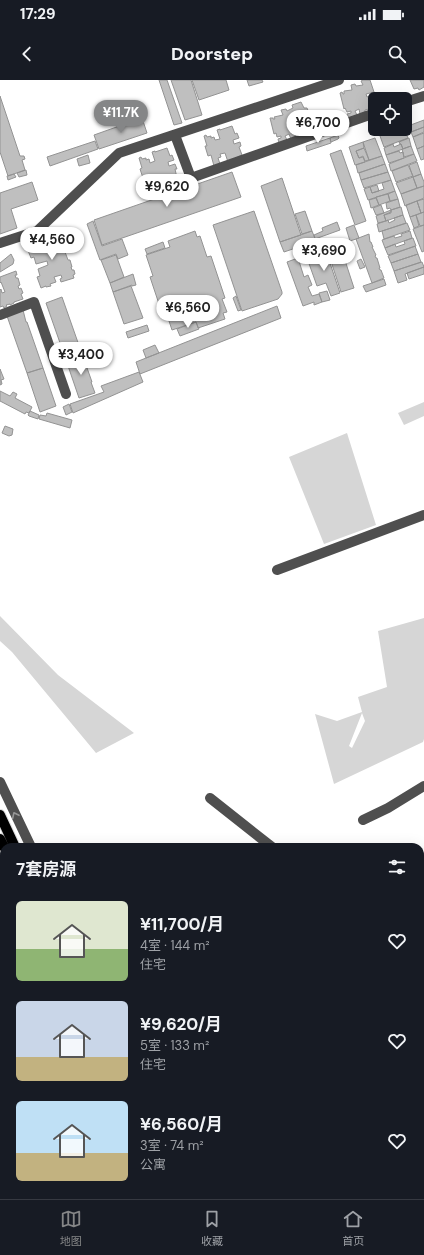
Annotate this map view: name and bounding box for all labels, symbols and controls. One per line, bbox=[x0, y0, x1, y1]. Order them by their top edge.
text: 17:29 bbox=[20, 4, 55, 24]
text: Doorstep bbox=[171, 42, 253, 66]
icon: back bbox=[16, 43, 38, 65]
icon: search bbox=[386, 43, 408, 65]
map controls bbox=[368, 92, 412, 136]
button: locate bbox=[368, 92, 412, 136]
pin: ¥11.7K bbox=[88, 100, 154, 134]
text: ¥11.7K bbox=[103, 104, 139, 121]
pin: ¥6,700 bbox=[285, 110, 351, 144]
text: ¥6,700 bbox=[295, 114, 341, 131]
pin: ¥9,620 bbox=[134, 174, 200, 208]
text: ¥9,620 bbox=[145, 178, 189, 195]
pin: ¥4,560 bbox=[19, 227, 85, 261]
text: ¥4,560 bbox=[29, 231, 75, 248]
pin: ¥3,690 bbox=[291, 238, 357, 272]
text: ¥3,690 bbox=[302, 242, 346, 259]
pin: ¥6,560 bbox=[155, 295, 221, 329]
text: ¥6,560 bbox=[165, 299, 211, 316]
pin: ¥3,400 bbox=[48, 342, 114, 376]
text: ¥3,400 bbox=[58, 346, 104, 363]
one-way arrow bbox=[12, 811, 20, 819]
icon: filters bbox=[386, 856, 408, 878]
text: 7套房源 bbox=[16, 858, 76, 880]
text: ¥11,700/月 bbox=[140, 913, 224, 935]
icon: home bbox=[48, 917, 96, 965]
icon: heart bbox=[386, 930, 408, 952]
text: 4室 · 144 m² bbox=[140, 937, 210, 954]
text: 住宅 bbox=[140, 956, 166, 973]
text: ¥9,620/月 bbox=[140, 1013, 222, 1035]
icon: home bbox=[48, 1017, 96, 1065]
icon: heart bbox=[386, 1030, 408, 1052]
text: 5室 · 133 m² bbox=[140, 1037, 209, 1054]
text: 住宅 bbox=[140, 1056, 166, 1073]
text: ¥6,560/月 bbox=[140, 1113, 223, 1135]
icon: home bbox=[48, 1117, 96, 1165]
icon: heart bbox=[386, 1130, 408, 1152]
text: 3室 · 74 m² bbox=[140, 1137, 204, 1154]
text: 公寓 bbox=[140, 1156, 166, 1173]
tab: 地图 bbox=[60, 1208, 82, 1248]
tab: 收藏 bbox=[201, 1208, 223, 1248]
tab: 首页 bbox=[342, 1208, 364, 1248]

